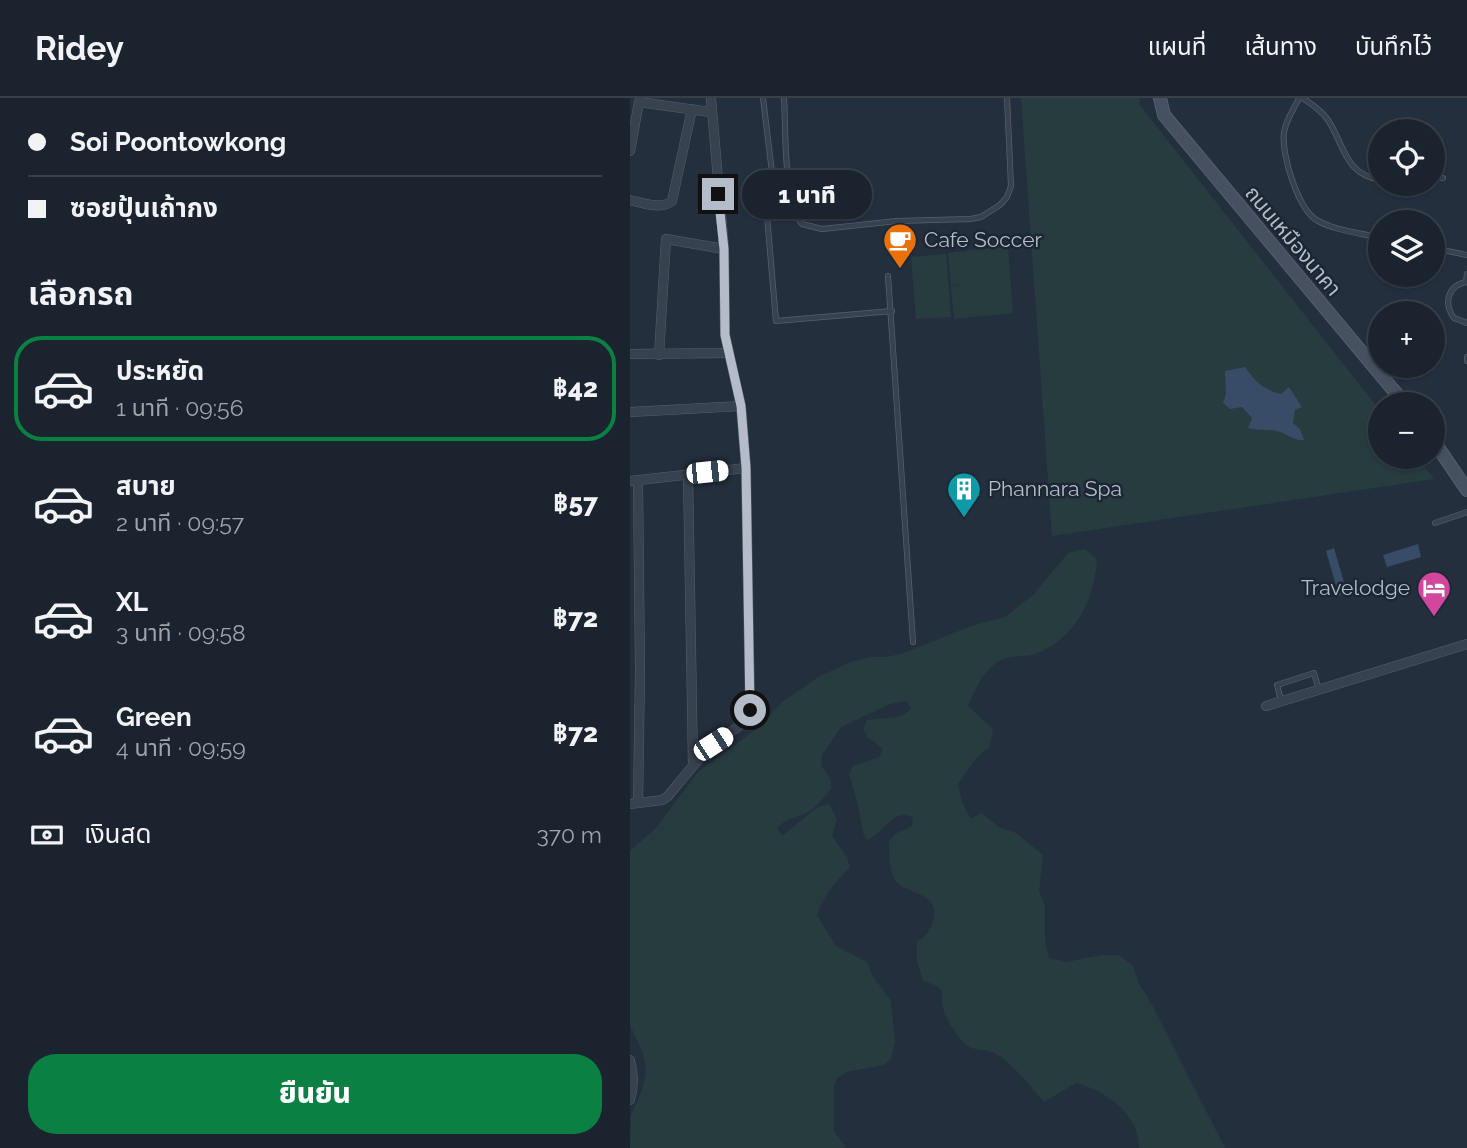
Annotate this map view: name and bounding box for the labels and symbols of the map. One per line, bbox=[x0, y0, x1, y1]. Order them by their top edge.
callout: 1 นาที bbox=[742, 170, 872, 218]
route end bbox=[702, 178, 734, 210]
street label: ถนนเหมืองนาคา bbox=[1240, 181, 1347, 301]
cafe icon: Cafe Soccer bbox=[881, 221, 919, 270]
place label: Cafe Soccer bbox=[924, 227, 1042, 252]
car bbox=[686, 459, 729, 485]
building icon: Phannara Spa bbox=[945, 470, 983, 519]
place label: Phannara Spa bbox=[988, 476, 1122, 501]
hotel icon: Travelodge bbox=[1415, 569, 1453, 618]
place label: Travelodge bbox=[1301, 575, 1410, 600]
route start bbox=[734, 694, 766, 726]
car bbox=[690, 724, 737, 764]

